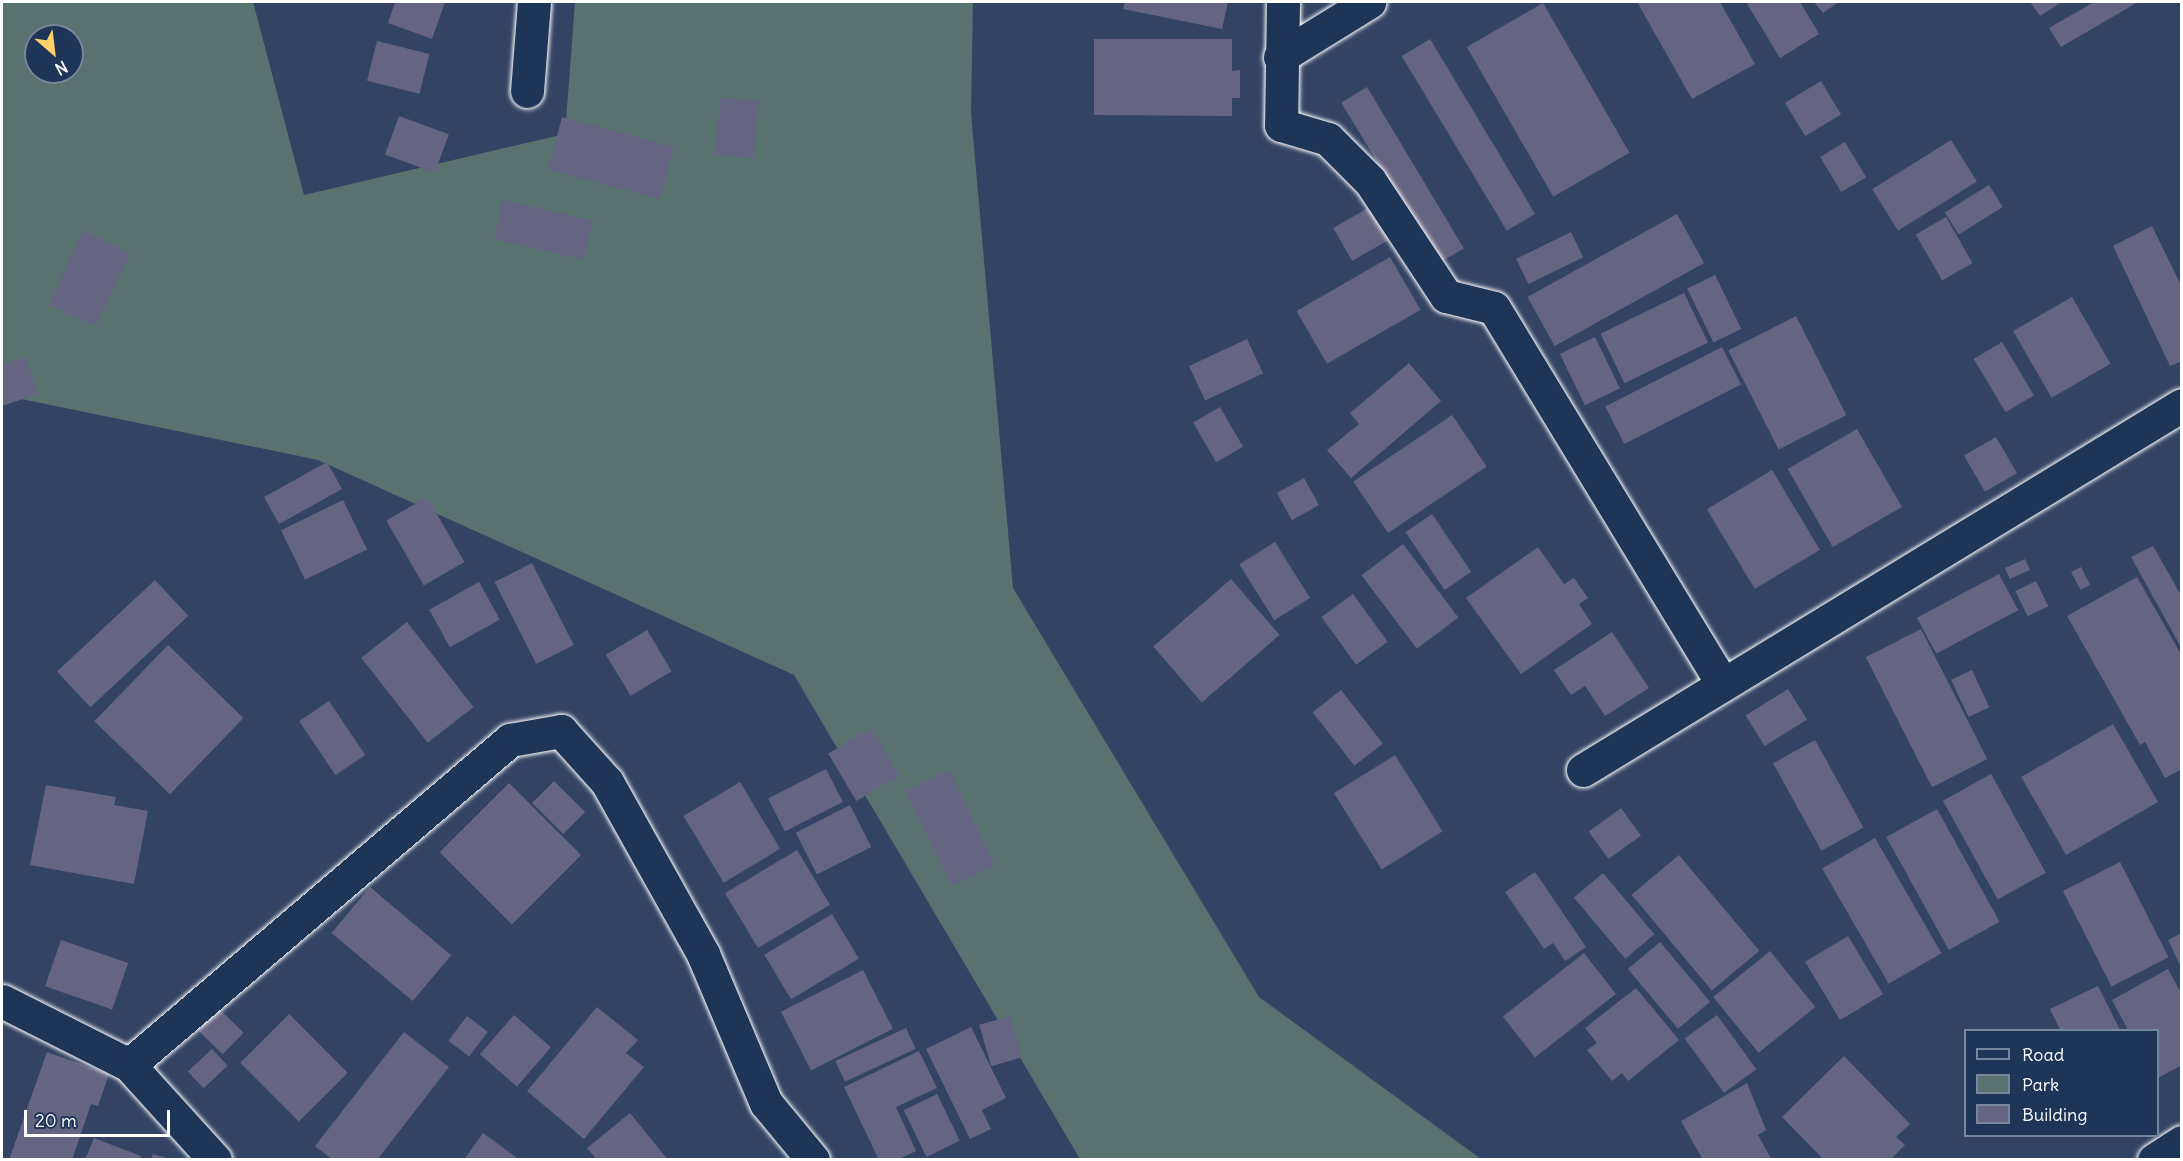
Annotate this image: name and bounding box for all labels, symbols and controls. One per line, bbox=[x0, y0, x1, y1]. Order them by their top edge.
north arrow bbox=[24, 24, 84, 84]
text: N bbox=[52, 57, 71, 80]
legend bbox=[1964, 1029, 2159, 1137]
text: Road bbox=[2022, 1043, 2064, 1066]
text: Park bbox=[2022, 1073, 2059, 1096]
scale bar bbox=[27, 1098, 172, 1136]
text: Building bbox=[2022, 1103, 2087, 1126]
text: 20 m bbox=[35, 1109, 77, 1132]

